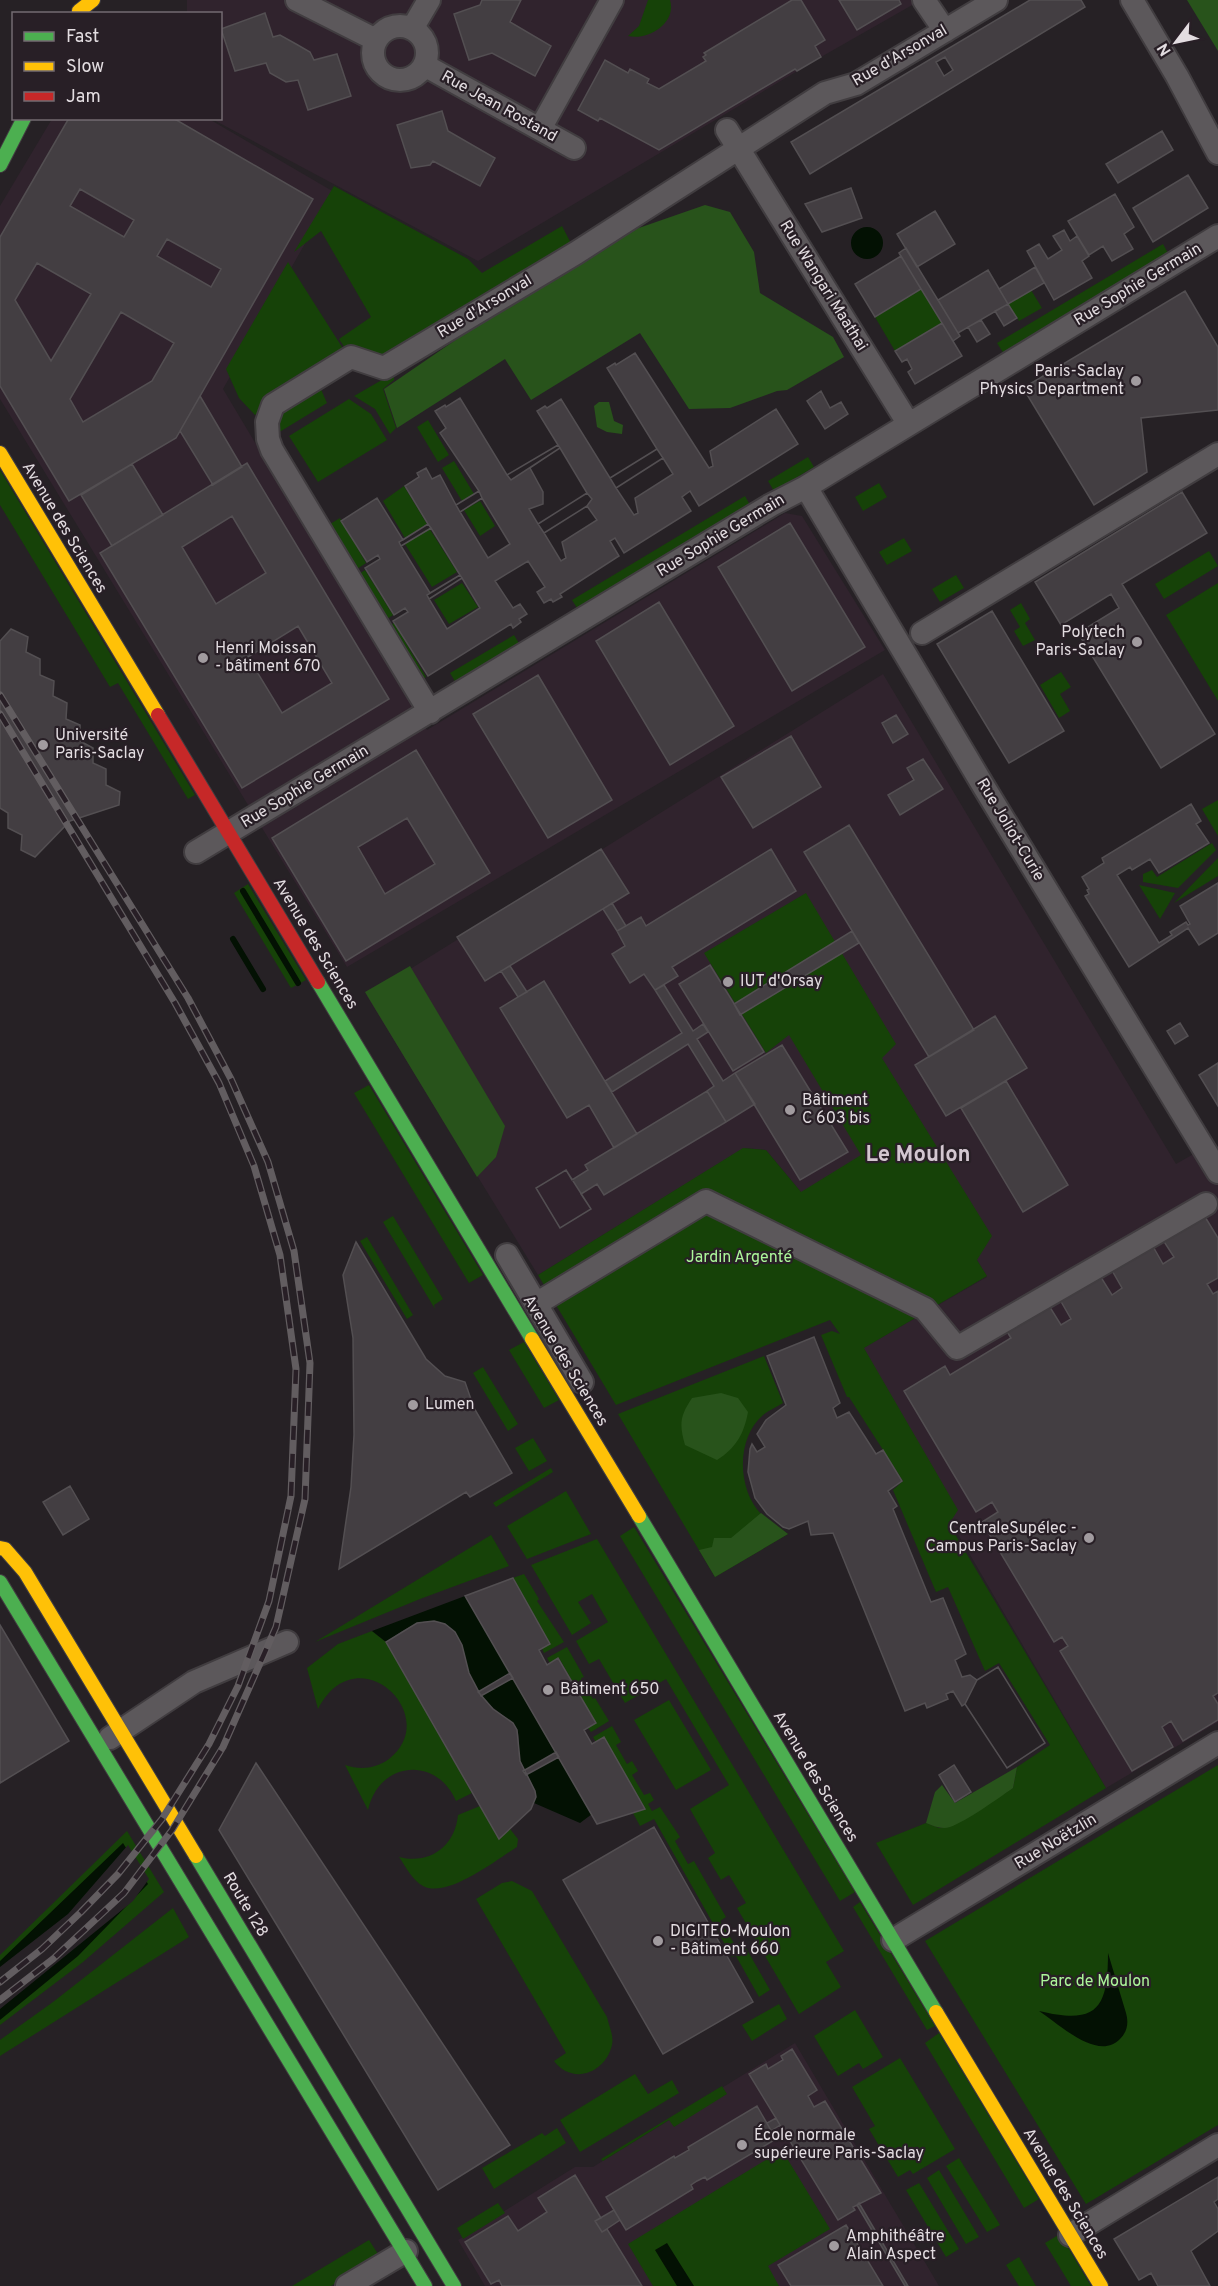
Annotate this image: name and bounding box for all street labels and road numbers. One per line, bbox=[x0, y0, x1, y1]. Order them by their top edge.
street label: Rue d'Arsonval bbox=[849, 21, 951, 91]
street label: Rue Jean Rostand bbox=[438, 67, 560, 147]
street label: Rue Wangari Maathai bbox=[775, 217, 871, 355]
street label: Rue Sophie Germain bbox=[1071, 239, 1205, 331]
street label: Rue d'Arsonval bbox=[434, 271, 536, 343]
street label: Avenue des Sciences bbox=[17, 459, 111, 597]
street label: Rue Sophie Germain bbox=[654, 490, 788, 582]
street label: Rue Sophie Germain bbox=[238, 741, 372, 833]
street label: Rue Joliot-Curie bbox=[971, 775, 1049, 885]
street label: Avenue des Sciences bbox=[268, 875, 362, 1013]
street label: Avenue des Sciences bbox=[518, 1292, 612, 1430]
street label: Avenue des Sciences bbox=[768, 1708, 862, 1846]
street label: Rue Noëtzlin bbox=[1011, 1810, 1101, 1874]
street label: Route 128 bbox=[218, 1869, 272, 1941]
street label: Avenue des Sciences bbox=[1018, 2125, 1112, 2263]

